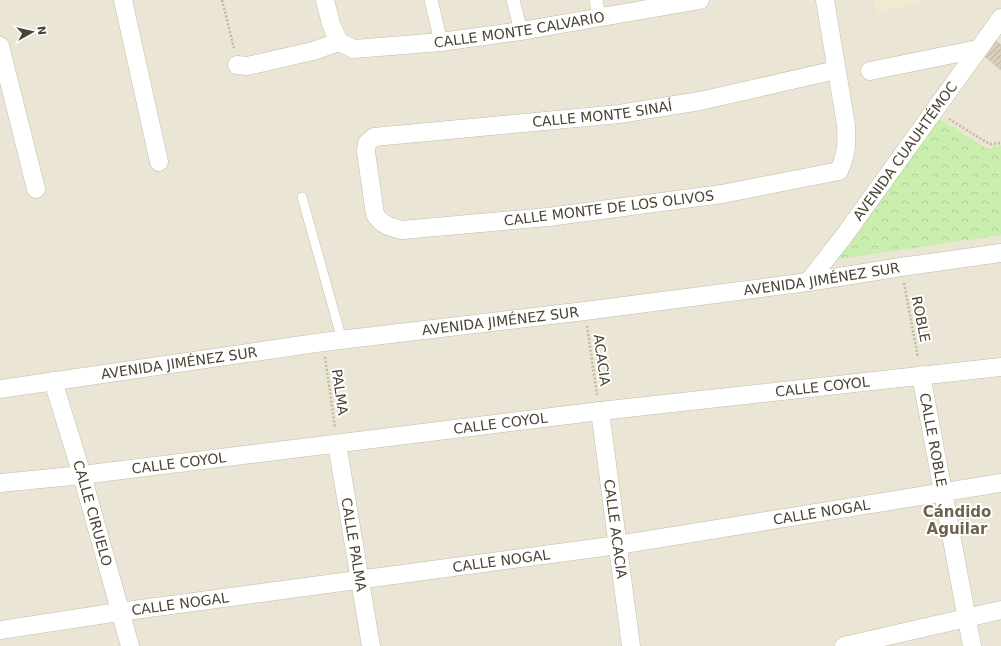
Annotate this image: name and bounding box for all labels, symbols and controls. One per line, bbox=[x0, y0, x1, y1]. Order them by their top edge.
street label: CALLE MONTE CALVARIO bbox=[433, 9, 606, 51]
north arrow bbox=[12, 12, 52, 52]
text: N bbox=[34, 25, 48, 36]
street label: AVENIDA CUAUHTÉMOC bbox=[850, 79, 961, 224]
street label: CALLE MONTE SINAÍ bbox=[531, 98, 673, 130]
street label: CALLE MONTE DE LOS OLIVOS bbox=[503, 187, 715, 229]
street label: AVENIDA JIMÉNEZ SUR bbox=[742, 259, 901, 298]
street label: ROBLE bbox=[909, 294, 933, 344]
street label: AVENIDA JIMÉNEZ SUR bbox=[421, 304, 580, 338]
street label: ACACIA bbox=[590, 333, 614, 387]
street label: AVENIDA JIMÉNEZ SUR bbox=[100, 344, 259, 382]
street label: PALMA bbox=[329, 368, 351, 417]
street label: CALLE COYOL bbox=[774, 373, 871, 400]
street label: CALLE ROBLE bbox=[917, 392, 950, 488]
street label: CALLE COYOL bbox=[452, 410, 549, 437]
street label: CALLE COYOL bbox=[131, 449, 227, 477]
street label: CALLE CIRUELO bbox=[70, 458, 115, 568]
street label: CALLE ACACIA bbox=[601, 478, 630, 580]
street label: CALLE PALMA bbox=[338, 496, 370, 593]
street label: CALLE NOGAL bbox=[772, 496, 871, 528]
district label: Cándido Aguilar bbox=[923, 503, 991, 538]
street label: CALLE NOGAL bbox=[452, 546, 551, 575]
street label: CALLE NOGAL bbox=[130, 589, 230, 618]

